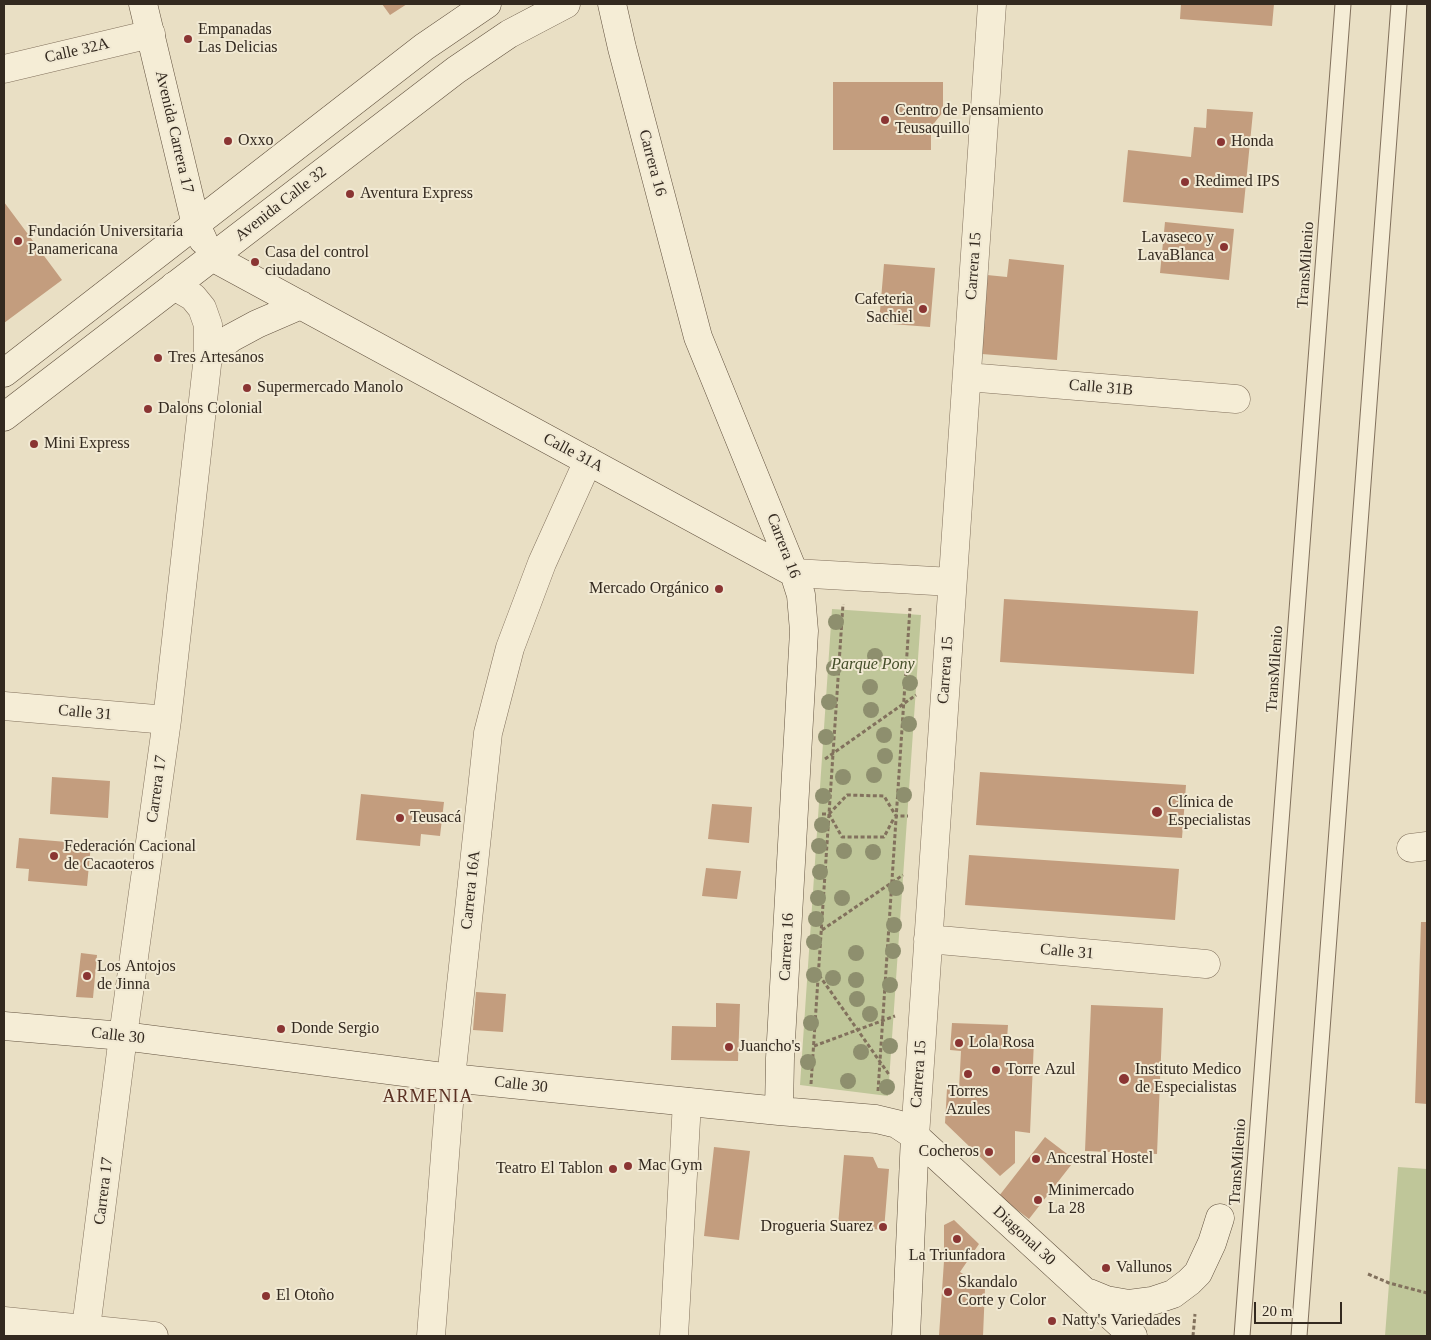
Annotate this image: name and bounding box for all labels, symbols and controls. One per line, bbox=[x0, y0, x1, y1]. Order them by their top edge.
place label: Empanadas Las Delicias bbox=[198, 20, 278, 58]
marker: Empanadas Las Delicias bbox=[182, 33, 194, 45]
street label: Calle 32A bbox=[43, 34, 111, 68]
street label: Avenida Carrera 17 bbox=[151, 69, 197, 195]
place label: Centro de Pensamiento Teusaquillo bbox=[895, 101, 1043, 139]
marker: Centro de Pensamiento Teusaquillo bbox=[879, 114, 891, 126]
street label: Carrera 16 bbox=[634, 128, 670, 198]
place label: Oxxo bbox=[238, 131, 274, 151]
place label: Honda bbox=[1231, 132, 1274, 152]
marker: Oxxo bbox=[222, 135, 234, 147]
marker: Honda bbox=[1215, 136, 1227, 148]
street label: Avenida Calle 32 bbox=[231, 162, 331, 246]
place label: Redimed IPS bbox=[1195, 172, 1280, 192]
marker: Redimed IPS bbox=[1179, 176, 1191, 188]
place label: Aventura Express bbox=[360, 184, 473, 204]
marker: Aventura Express bbox=[344, 188, 356, 200]
street label: TransMilenio bbox=[1293, 221, 1319, 309]
place label: Fundación Universitaria Panamericana bbox=[28, 222, 183, 260]
place label: Lavaseco y LavaBlanca bbox=[1138, 228, 1214, 266]
street label: Carrera 15 bbox=[962, 231, 986, 301]
marker: Fundación Universitaria Panamericana bbox=[12, 235, 24, 247]
marker: Lavaseco y LavaBlanca bbox=[1218, 241, 1230, 253]
place label: Casa del control ciudadano bbox=[265, 243, 369, 281]
marker: Casa del control ciudadano bbox=[249, 256, 261, 268]
place label: Cafeteria Sachiel bbox=[854, 290, 913, 328]
marker: Cafeteria Sachiel bbox=[917, 303, 929, 315]
place label: Tres Artesanos bbox=[168, 348, 264, 368]
marker: Tres Artesanos bbox=[152, 352, 164, 364]
street label: Calle 31B bbox=[1068, 376, 1134, 400]
place label: Supermercado Manolo bbox=[257, 378, 403, 398]
marker: Supermercado Manolo bbox=[241, 382, 253, 394]
place label: Dalons Colonial bbox=[158, 399, 262, 419]
marker: Dalons Colonial bbox=[142, 403, 154, 415]
street label: Calle 31A bbox=[540, 429, 606, 477]
place label: Mini Express bbox=[44, 434, 130, 454]
marker: Mini Express bbox=[28, 438, 40, 450]
street label: Carrera 16 bbox=[762, 511, 804, 581]
place label: Mercado Orgánico bbox=[589, 579, 709, 599]
marker: Mercado Orgánico bbox=[713, 583, 725, 595]
street label: TransMilenio bbox=[1262, 625, 1288, 713]
street label: Carrera 15 bbox=[934, 635, 958, 705]
park label: Parque Pony bbox=[831, 655, 915, 675]
street label: Calle 31 bbox=[57, 701, 113, 725]
street label: Carrera 17 bbox=[143, 754, 171, 824]
place label: Clínica de Especialistas bbox=[1168, 793, 1251, 831]
marker: Clínica de Especialistas bbox=[1150, 805, 1164, 819]
place label: Teusacá bbox=[410, 808, 461, 828]
marker: Teusacá bbox=[394, 812, 406, 824]
place label: Federación Cacional de Cacaoteros bbox=[64, 837, 196, 875]
street label: Carrera 16A bbox=[457, 849, 485, 931]
marker: Federación Cacional de Cacaoteros bbox=[48, 850, 60, 862]
street label: Carrera 16 bbox=[776, 913, 798, 981]
street label: Calle 31 bbox=[1039, 940, 1095, 964]
place label: Los Antojos de Jinna bbox=[97, 957, 176, 995]
marker: Los Antojos de Jinna bbox=[81, 970, 93, 982]
place label: Donde Sergio bbox=[291, 1019, 379, 1039]
marker: Donde Sergio bbox=[275, 1023, 287, 1035]
street label: Calle 30 bbox=[90, 1024, 146, 1048]
place label: Lola Rosa bbox=[969, 1033, 1034, 1053]
place label: Juancho's bbox=[739, 1037, 801, 1057]
marker: Lola Rosa bbox=[953, 1037, 965, 1049]
street label: Carrera 15 bbox=[907, 1039, 931, 1109]
marker: Juancho's bbox=[723, 1041, 735, 1053]
place label: Torre Azul bbox=[1006, 1060, 1076, 1080]
place label: Instituto Medico de Especialistas bbox=[1135, 1060, 1241, 1098]
marker: Torre Azul bbox=[990, 1064, 1002, 1076]
marker: Torres Azules bbox=[962, 1068, 974, 1080]
marker: Instituto Medico de Especialistas bbox=[1117, 1072, 1131, 1086]
street label: Calle 30 bbox=[493, 1073, 549, 1097]
place label: Torres Azules bbox=[946, 1082, 990, 1120]
district label: ARMENIA bbox=[382, 1086, 474, 1108]
street label: TransMilenio bbox=[1225, 1118, 1251, 1206]
place label: Cocheros bbox=[919, 1142, 979, 1162]
marker: Cocheros bbox=[983, 1146, 995, 1158]
place label: Ancestral Hostel bbox=[1046, 1149, 1153, 1169]
marker: Ancestral Hostel bbox=[1030, 1153, 1042, 1165]
street label: Carrera 17 bbox=[90, 1156, 118, 1226]
place label: Mac Gym bbox=[638, 1156, 702, 1176]
place label: Teatro El Tablon bbox=[496, 1159, 603, 1179]
marker: Mac Gym bbox=[622, 1160, 634, 1172]
marker: Teatro El Tablon bbox=[607, 1163, 619, 1175]
place label: Minimercado La 28 bbox=[1048, 1181, 1134, 1219]
marker: Minimercado La 28 bbox=[1032, 1194, 1044, 1206]
street label: Diagonal 30 bbox=[989, 1202, 1059, 1270]
place label: Drogueria Suarez bbox=[761, 1217, 873, 1237]
marker: Drogueria Suarez bbox=[877, 1221, 889, 1233]
marker: La Triunfadora bbox=[951, 1233, 963, 1245]
place label: La Triunfadora bbox=[909, 1246, 1005, 1266]
place label: Vallunos bbox=[1116, 1258, 1172, 1278]
marker: Vallunos bbox=[1100, 1262, 1112, 1274]
place label: Skandalo Corte y Color bbox=[958, 1273, 1046, 1311]
place label: El Otoño bbox=[276, 1286, 334, 1306]
marker: Skandalo Corte y Color bbox=[942, 1286, 954, 1298]
marker: El Otoño bbox=[260, 1290, 272, 1302]
scale bar bbox=[1256, 1292, 1344, 1324]
text: 20 m bbox=[1262, 1303, 1292, 1319]
place label: Natty's Variedades bbox=[1062, 1311, 1181, 1331]
marker: Natty's Variedades bbox=[1046, 1315, 1058, 1327]

